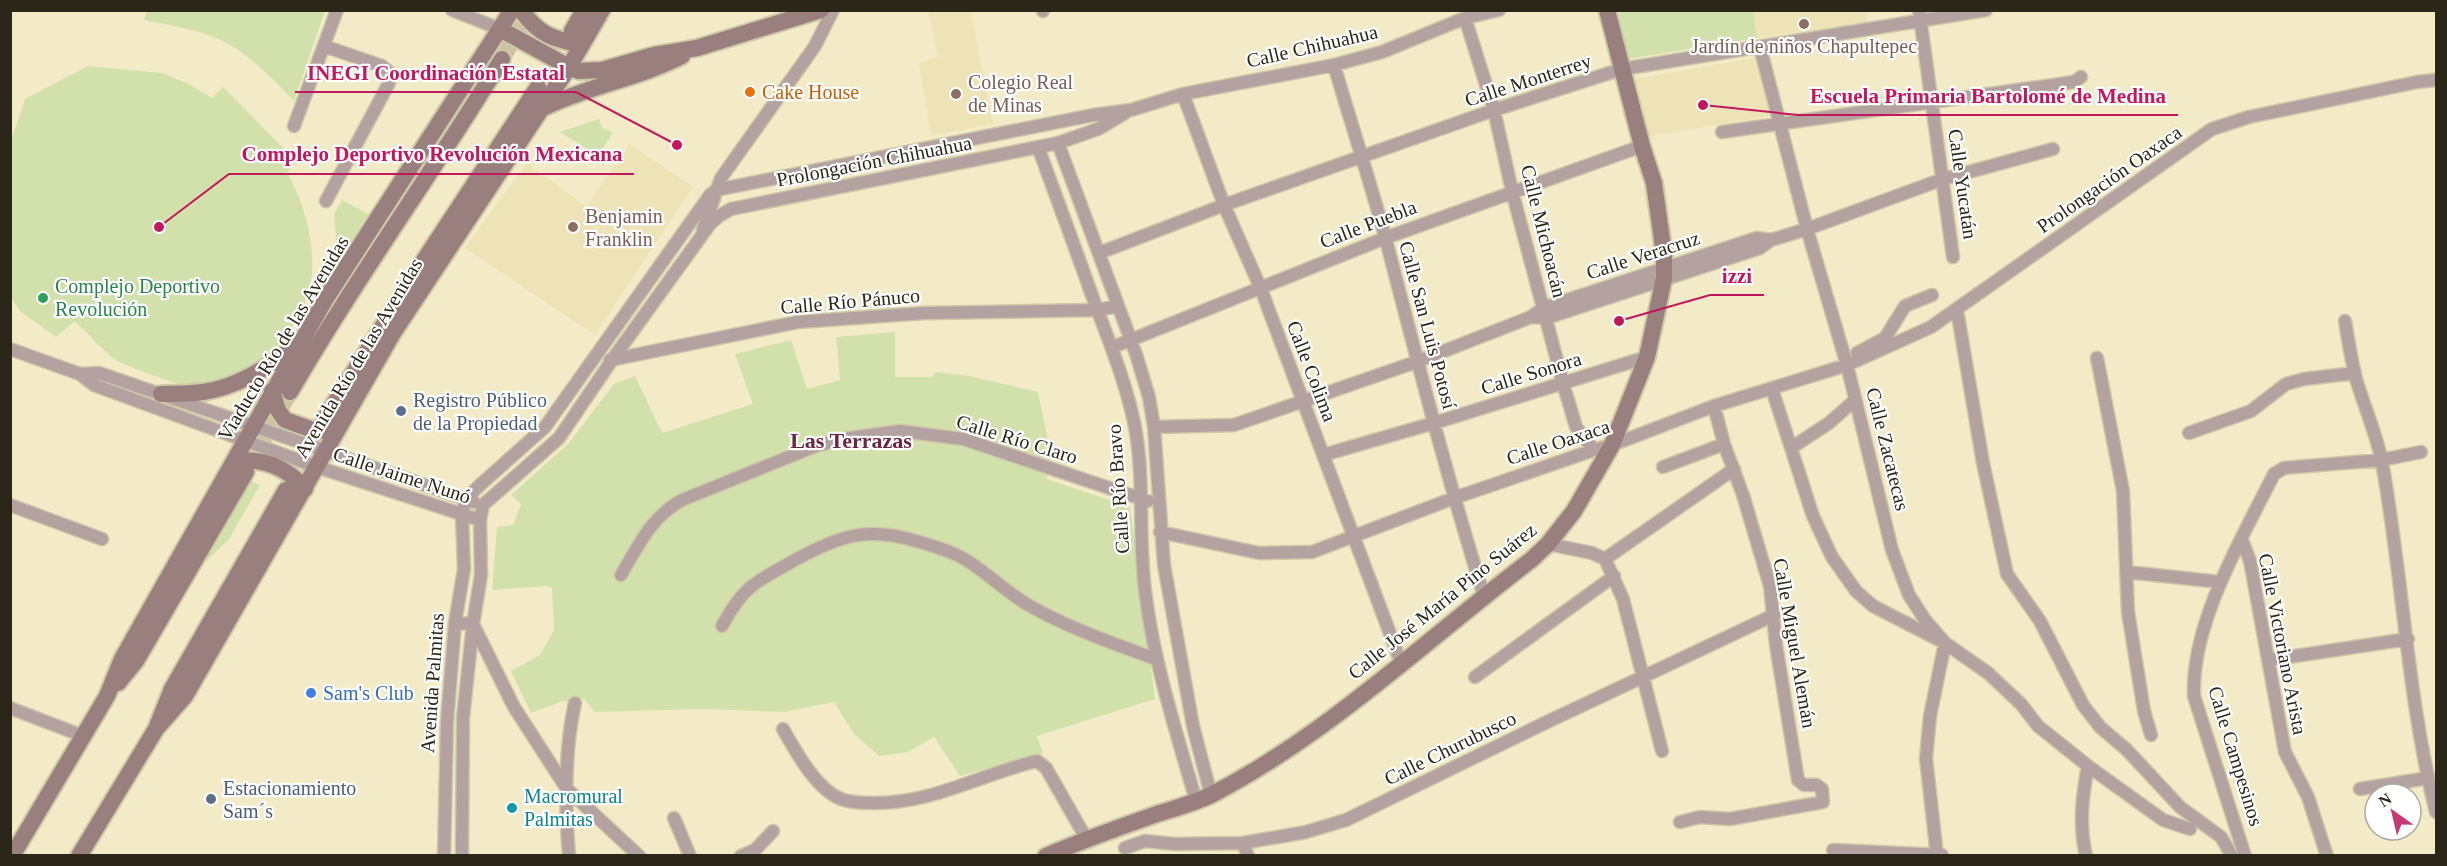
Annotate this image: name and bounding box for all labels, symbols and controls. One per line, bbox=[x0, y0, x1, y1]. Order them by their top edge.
marker: Jardín de niños Chapultepec bbox=[1797, 17, 1811, 31]
street label: Calle Chihuahua bbox=[1244, 20, 1380, 72]
place label: Jardín de niños Chapultepec bbox=[1691, 35, 1917, 58]
street label: Calle Monterrey bbox=[1462, 49, 1594, 112]
callout: INEGI Coordinación Estatal bbox=[295, 53, 576, 92]
text: INEGI Coordinación Estatal bbox=[307, 61, 565, 85]
place label: Colegio Real de Minas bbox=[968, 71, 1073, 116]
callout: Escuela Primaria Bartolomé de Medina bbox=[1798, 76, 2178, 115]
place label: Cake House bbox=[762, 81, 859, 103]
text: Escuela Primaria Bartolomé de Medina bbox=[1810, 84, 2166, 108]
marker: Cake House bbox=[743, 85, 757, 99]
marker: Colegio Real de Minas bbox=[949, 87, 963, 101]
street label: Prolongación Oaxaca bbox=[2032, 121, 2186, 238]
street label: Calle Yucatán bbox=[1944, 128, 1982, 240]
street label: Prolongación Chihuahua bbox=[775, 131, 974, 192]
callout: Complejo Deportivo Revolución Mexicana bbox=[229, 135, 634, 174]
text: Complejo Deportivo Revolución Mexicana bbox=[242, 142, 623, 166]
street label: Calle Michoacán bbox=[1517, 162, 1571, 300]
street label: Calle Puebla bbox=[1317, 195, 1420, 252]
place label: Benjamin Franklin bbox=[585, 205, 663, 250]
marker: Benjamin Franklin bbox=[566, 220, 580, 234]
street label: Calle Veracruz bbox=[1584, 226, 1703, 284]
street label: Viaducto Río de las Avenidas bbox=[213, 231, 353, 444]
street label: Calle San Luis Potosí bbox=[1395, 239, 1461, 412]
street label: Avenida Río de las Avenidas bbox=[290, 254, 427, 462]
callout: izzi bbox=[1710, 256, 1764, 295]
text: izzi bbox=[1722, 264, 1752, 288]
place label: Complejo Deportivo Revolución bbox=[55, 275, 220, 320]
street label: Calle Río Pánuco bbox=[779, 284, 921, 318]
marker: Complejo Deportivo Revolución bbox=[36, 291, 50, 305]
street label: Calle Colima bbox=[1283, 318, 1341, 425]
street label: Calle Sonora bbox=[1478, 347, 1584, 399]
street label: Calle Zacatecas bbox=[1862, 385, 1914, 513]
place label: Registro Público de la Propiedad bbox=[413, 389, 547, 435]
marker: Registro Público de la Propiedad bbox=[394, 404, 408, 418]
street label: Calle Río Claro bbox=[954, 410, 1080, 468]
street label: Calle Oaxaca bbox=[1504, 415, 1612, 469]
street label: Calle Río Bravo bbox=[1102, 423, 1134, 555]
district label: Las Terrazas bbox=[790, 428, 912, 453]
street label: Calle Jaime Nunó bbox=[330, 442, 474, 508]
street label: Calle José María Pino Suárez bbox=[1344, 518, 1541, 684]
street label: Calle Victoriano Arista bbox=[2255, 552, 2311, 736]
street label: Calle Miguel Alemán bbox=[1768, 556, 1821, 730]
street label: Avenida Palmitas bbox=[416, 612, 448, 754]
place label: Sam's Club bbox=[323, 682, 414, 704]
street label: Calle Campesinos bbox=[2203, 683, 2268, 829]
marker: Sam's Club bbox=[304, 686, 318, 700]
street label: Calle Churubusco bbox=[1381, 707, 1519, 789]
place label: Estacionamiento Sam´s bbox=[223, 777, 356, 822]
north arrow bbox=[2363, 782, 2423, 842]
place label: Macromural Palmitas bbox=[524, 785, 623, 830]
text: N bbox=[2375, 789, 2395, 810]
marker: Estacionamiento Sam´s bbox=[204, 792, 218, 806]
marker: Macromural Palmitas bbox=[505, 801, 519, 815]

